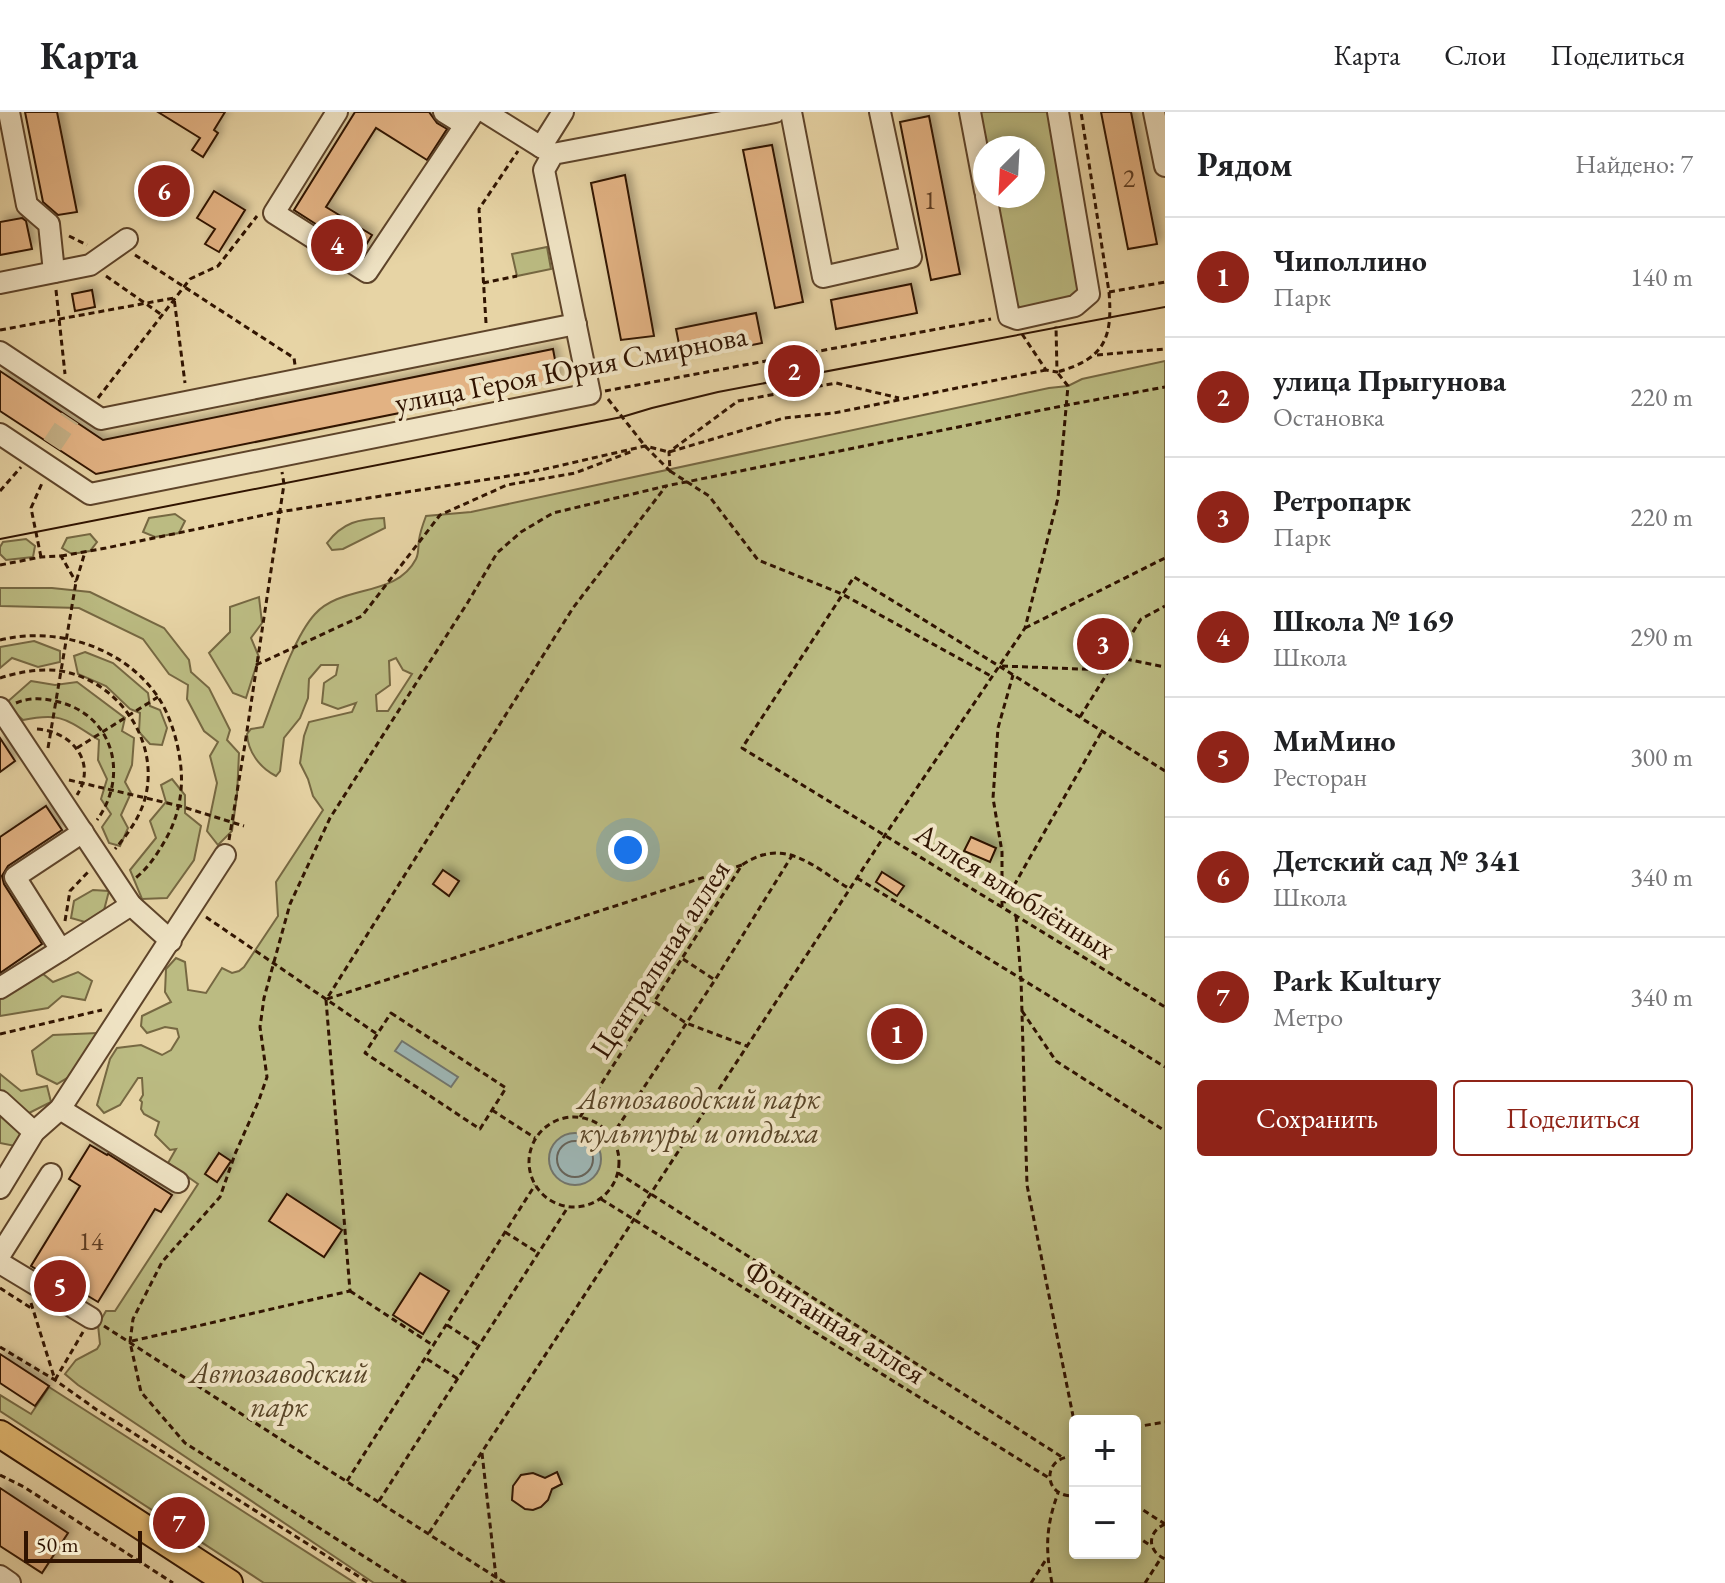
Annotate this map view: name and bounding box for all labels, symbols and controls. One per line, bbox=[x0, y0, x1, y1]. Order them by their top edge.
text: Карта bbox=[40, 31, 138, 80]
text: Карта bbox=[1333, 37, 1400, 73]
text: Слои bbox=[1444, 37, 1506, 73]
text: Поделиться bbox=[1550, 37, 1685, 73]
north arrow bbox=[973, 136, 1045, 208]
text: Рядом bbox=[1197, 142, 1292, 186]
text: Найдено: 7 bbox=[1575, 147, 1693, 181]
pin: 6 bbox=[138, 161, 190, 221]
house number: 2 bbox=[1123, 161, 1136, 195]
house number: 1 bbox=[924, 183, 936, 217]
pin: 4 bbox=[311, 215, 363, 275]
text: Чиполлино bbox=[1273, 241, 1427, 280]
text: 1 bbox=[1216, 260, 1230, 294]
text: 140 m bbox=[1630, 260, 1693, 294]
text: Парк bbox=[1273, 280, 1331, 314]
street label: улица Героя Юрия Смирнова bbox=[391, 315, 750, 422]
pin: 2 bbox=[768, 341, 820, 401]
text: улица Прыгунова bbox=[1273, 361, 1506, 400]
text: 2 bbox=[1216, 380, 1230, 414]
text: 220 m bbox=[1630, 380, 1693, 414]
text: Остановка bbox=[1273, 400, 1384, 434]
text: Ретропарк bbox=[1273, 481, 1411, 520]
text: 3 bbox=[1216, 500, 1230, 534]
text: 220 m bbox=[1630, 500, 1693, 534]
text: Парк bbox=[1273, 520, 1331, 554]
text: Школа № 169 bbox=[1273, 601, 1453, 640]
pin: 3 bbox=[1077, 614, 1129, 674]
text: 4 bbox=[1216, 620, 1230, 654]
text: 290 m bbox=[1630, 620, 1693, 654]
text: Школа bbox=[1273, 640, 1347, 674]
text: МиМино bbox=[1273, 721, 1396, 760]
text: 5 bbox=[1216, 740, 1230, 774]
text: 300 m bbox=[1630, 740, 1693, 774]
text: Ресторан bbox=[1273, 760, 1367, 794]
street label: Аллея влюблённых bbox=[907, 813, 1123, 968]
your location bbox=[608, 830, 648, 870]
text: Детский сад № 341 bbox=[1273, 841, 1521, 880]
street label: Центральная аллея bbox=[581, 852, 738, 1065]
text: 6 bbox=[1216, 860, 1230, 894]
text: 340 m bbox=[1630, 860, 1693, 894]
text: Школа bbox=[1273, 880, 1347, 914]
text: Park Kultury bbox=[1273, 961, 1441, 1000]
text: 7 bbox=[1216, 980, 1230, 1014]
text: 340 m bbox=[1630, 980, 1693, 1014]
text: Метро bbox=[1273, 1000, 1343, 1034]
pin: 1 bbox=[871, 1004, 923, 1064]
park label: Автозаводский парк культуры и отдыха bbox=[576, 1079, 821, 1152]
button: Сохранить bbox=[1197, 1080, 1437, 1156]
button: Поделиться bbox=[1453, 1080, 1693, 1156]
house number: 14 bbox=[79, 1224, 104, 1258]
street label: Фонтанная аллея bbox=[737, 1250, 933, 1393]
pin: 5 bbox=[34, 1256, 86, 1316]
park label: Автозаводский парк bbox=[187, 1353, 369, 1426]
map controls bbox=[1069, 1415, 1141, 1559]
button: + bbox=[1069, 1415, 1141, 1487]
button: − bbox=[1069, 1487, 1141, 1559]
pin: 7 bbox=[153, 1493, 205, 1553]
scale bar bbox=[24, 1527, 142, 1563]
text: 50 m bbox=[36, 1530, 79, 1559]

